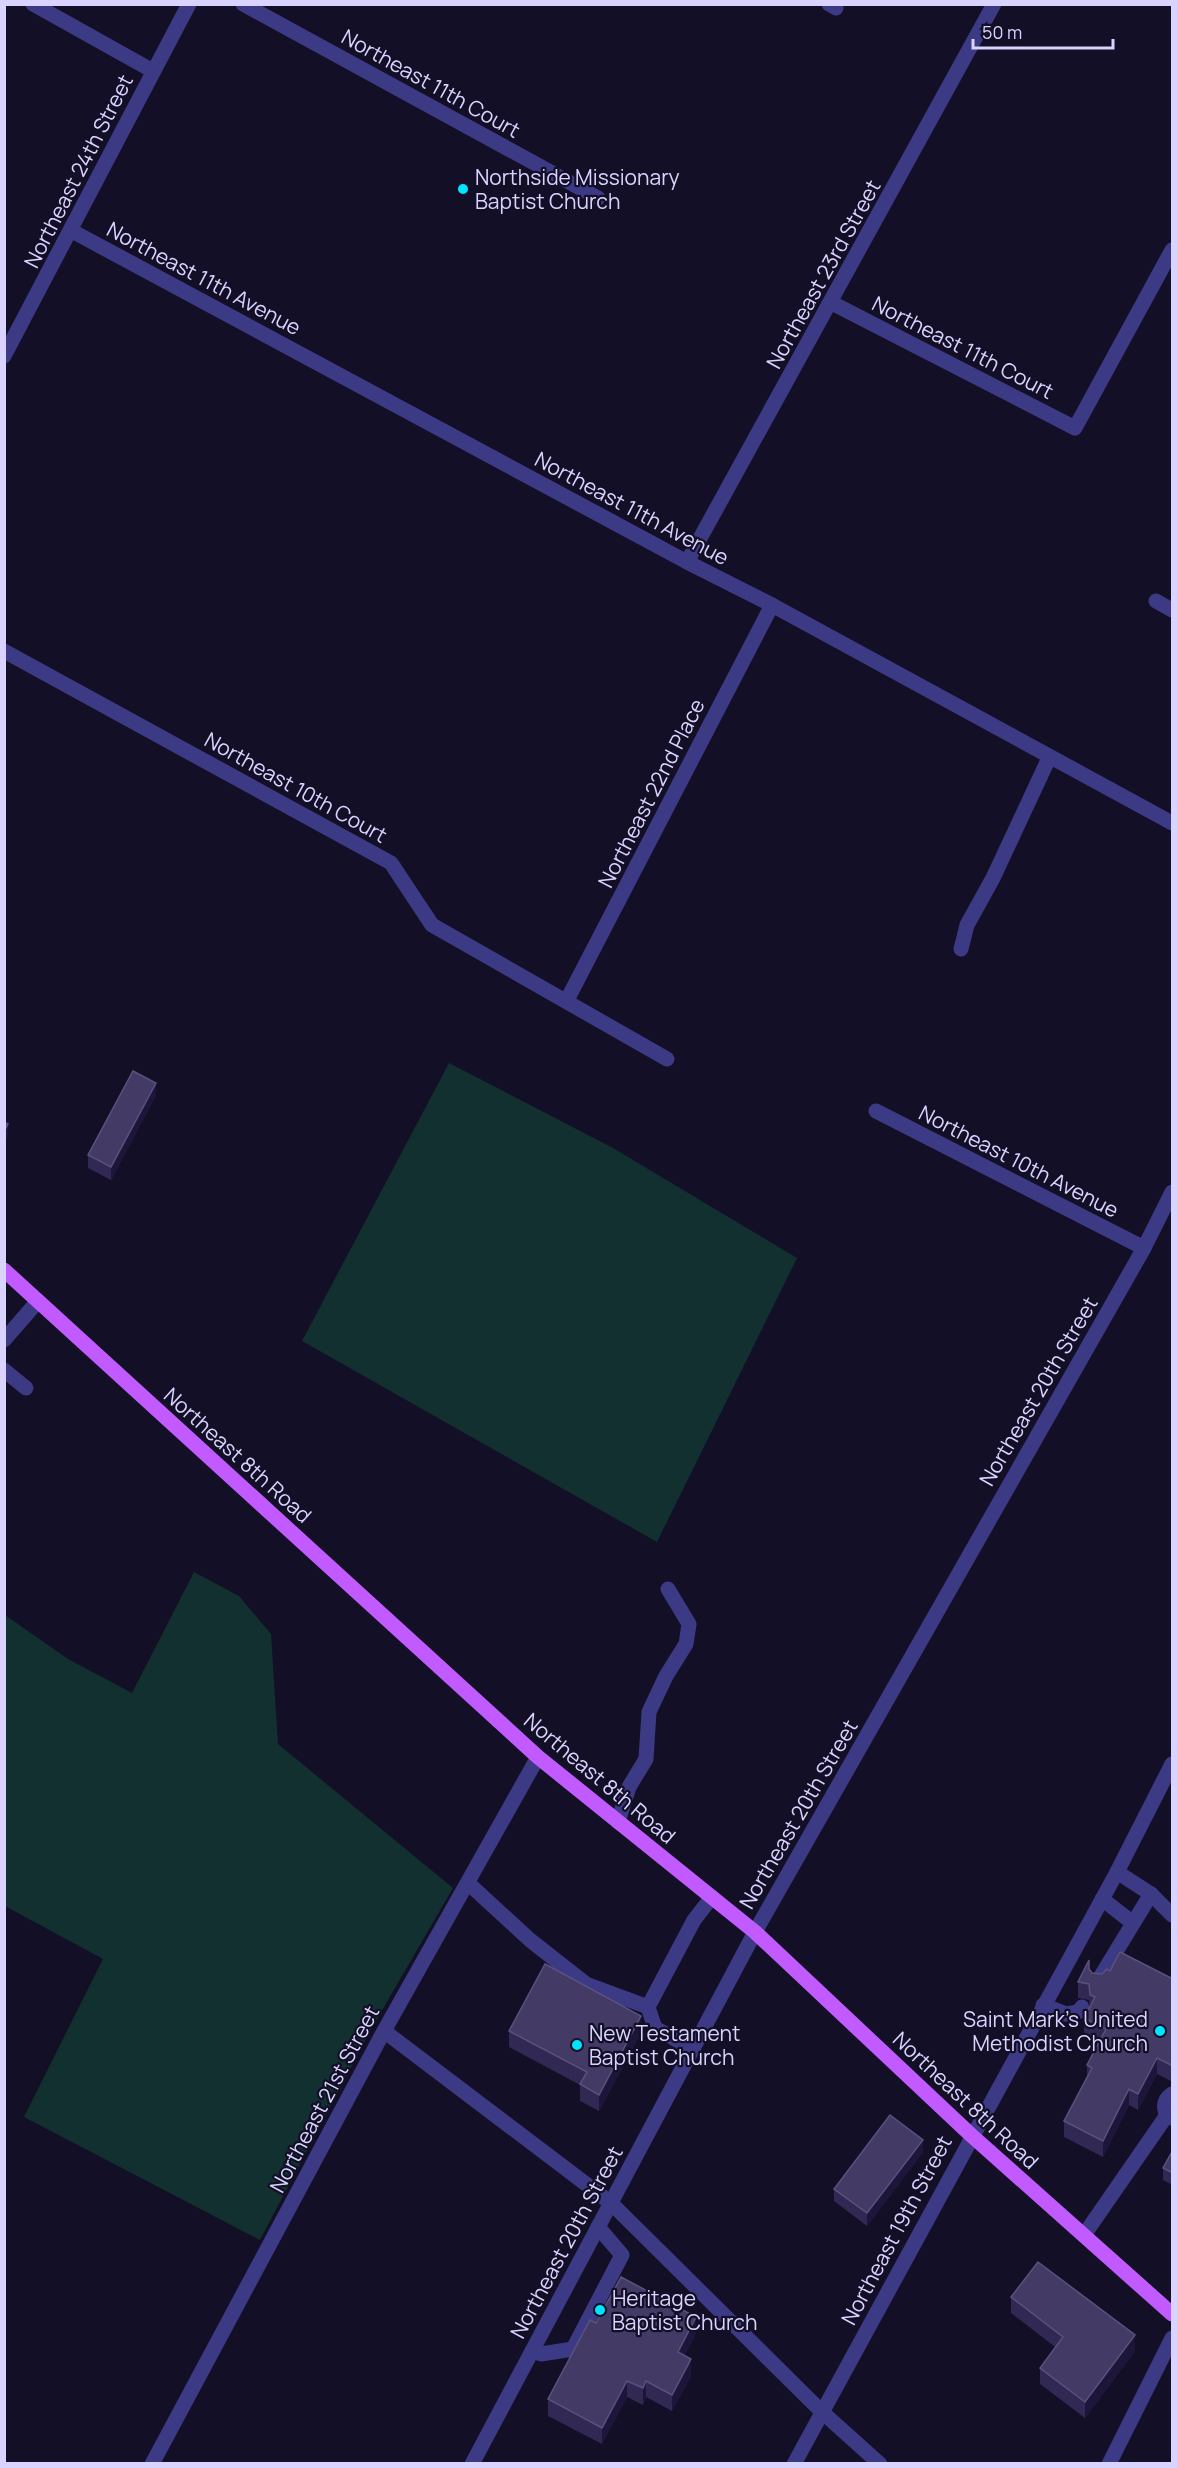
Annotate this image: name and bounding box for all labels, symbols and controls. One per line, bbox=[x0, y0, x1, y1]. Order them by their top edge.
scale bar bbox=[973, 12, 1112, 50]
text: 50 m bbox=[982, 20, 1022, 44]
street label: Northeast 11th Court bbox=[337, 22, 525, 144]
street label: Northeast 24th Street bbox=[17, 70, 139, 272]
place label: Northside Missionary Baptist Church bbox=[475, 163, 680, 215]
street label: Northeast 23rd Street bbox=[759, 175, 887, 373]
marker: Northside Missionary Baptist Church bbox=[456, 182, 470, 196]
street label: Northeast 11th Avenue bbox=[102, 215, 306, 341]
street label: Northeast 11th Court bbox=[868, 289, 1058, 405]
street label: Northeast 11th Avenue bbox=[530, 445, 734, 571]
street label: Northeast 22nd Place bbox=[591, 694, 711, 892]
street label: Northeast 10th Court bbox=[200, 725, 392, 849]
street label: Northeast 10th Avenue bbox=[914, 1098, 1124, 1224]
street label: Northeast 20th Street bbox=[972, 1291, 1104, 1491]
street label: Northeast 8th Road bbox=[158, 1381, 318, 1529]
street label: Northeast 8th Road bbox=[518, 1706, 682, 1850]
street label: Northeast 20th Street bbox=[732, 1714, 864, 1914]
street label: Northeast 21st Street bbox=[263, 2001, 385, 2197]
place label: Saint Mark's United Methodist Church bbox=[963, 2005, 1148, 2057]
place label: New Testament Baptist Church bbox=[589, 2019, 740, 2071]
marker: Saint Mark's United Methodist Church bbox=[1153, 2024, 1167, 2038]
street label: Northeast 8th Road bbox=[887, 2025, 1045, 2175]
marker: New Testament Baptist Church bbox=[570, 2038, 584, 2052]
street label: Northeast 19th Street bbox=[834, 2130, 958, 2330]
street label: Northeast 20th Street bbox=[503, 2141, 629, 2343]
place label: Heritage Baptist Church bbox=[612, 2284, 757, 2336]
marker: Heritage Baptist Church bbox=[593, 2303, 607, 2317]

